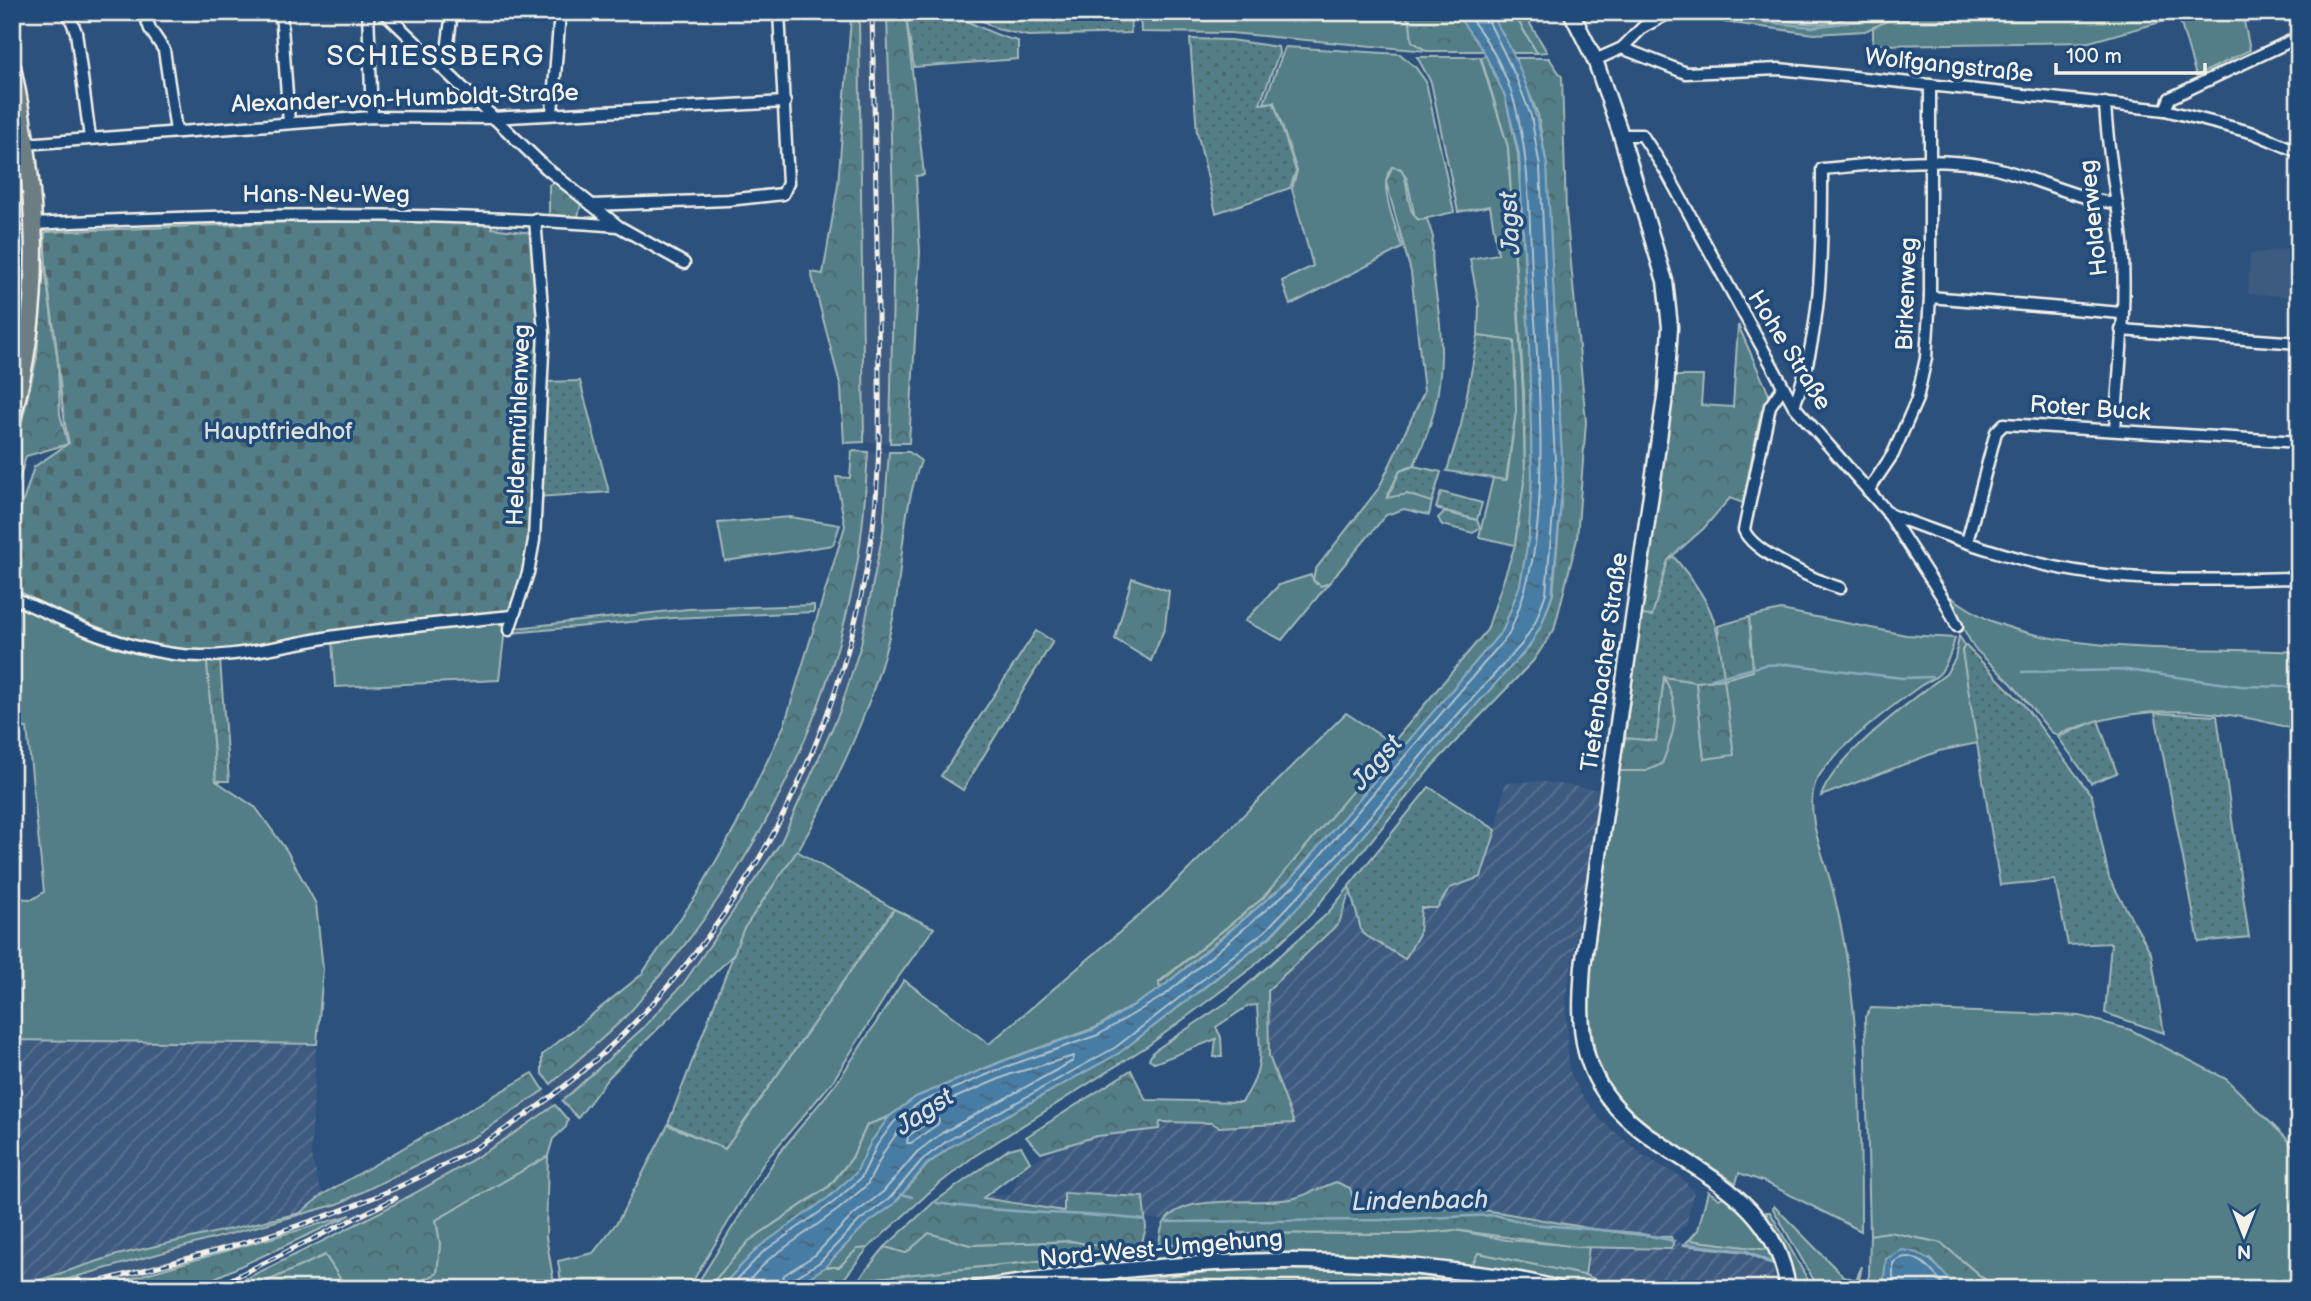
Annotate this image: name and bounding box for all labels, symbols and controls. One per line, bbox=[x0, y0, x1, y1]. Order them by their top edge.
scale bar bbox=[2056, 32, 2204, 76]
district label: SCHIESSBERG bbox=[327, 40, 545, 73]
street label: Wolfgangstraße bbox=[1863, 42, 2035, 89]
text: 100 m bbox=[2066, 44, 2122, 69]
street label: Alexander-von-Humboldt-Straße bbox=[231, 78, 579, 119]
street label: Holderweg bbox=[2073, 158, 2114, 278]
street label: Hans-Neu-Weg bbox=[242, 180, 410, 209]
water label: Jagst bbox=[1493, 190, 1528, 256]
street label: Birkenweg bbox=[1890, 237, 1923, 351]
street label: Hohe Straße bbox=[1741, 285, 1838, 416]
street label: Heldenmühlenweg bbox=[500, 324, 537, 526]
street label: Roter Buck bbox=[2029, 390, 2151, 427]
park label: Hauptfriedhof bbox=[203, 417, 353, 446]
street label: Tiefenbacher Straße bbox=[1575, 551, 1634, 774]
water label: Jagst bbox=[1344, 728, 1410, 798]
water label: Jagst bbox=[889, 1081, 961, 1143]
water label: Lindenbach bbox=[1351, 1185, 1489, 1218]
north arrow bbox=[2210, 1200, 2280, 1270]
street label: Nord-West-Umgehung bbox=[1038, 1223, 1284, 1274]
text: N bbox=[2237, 1239, 2251, 1262]

